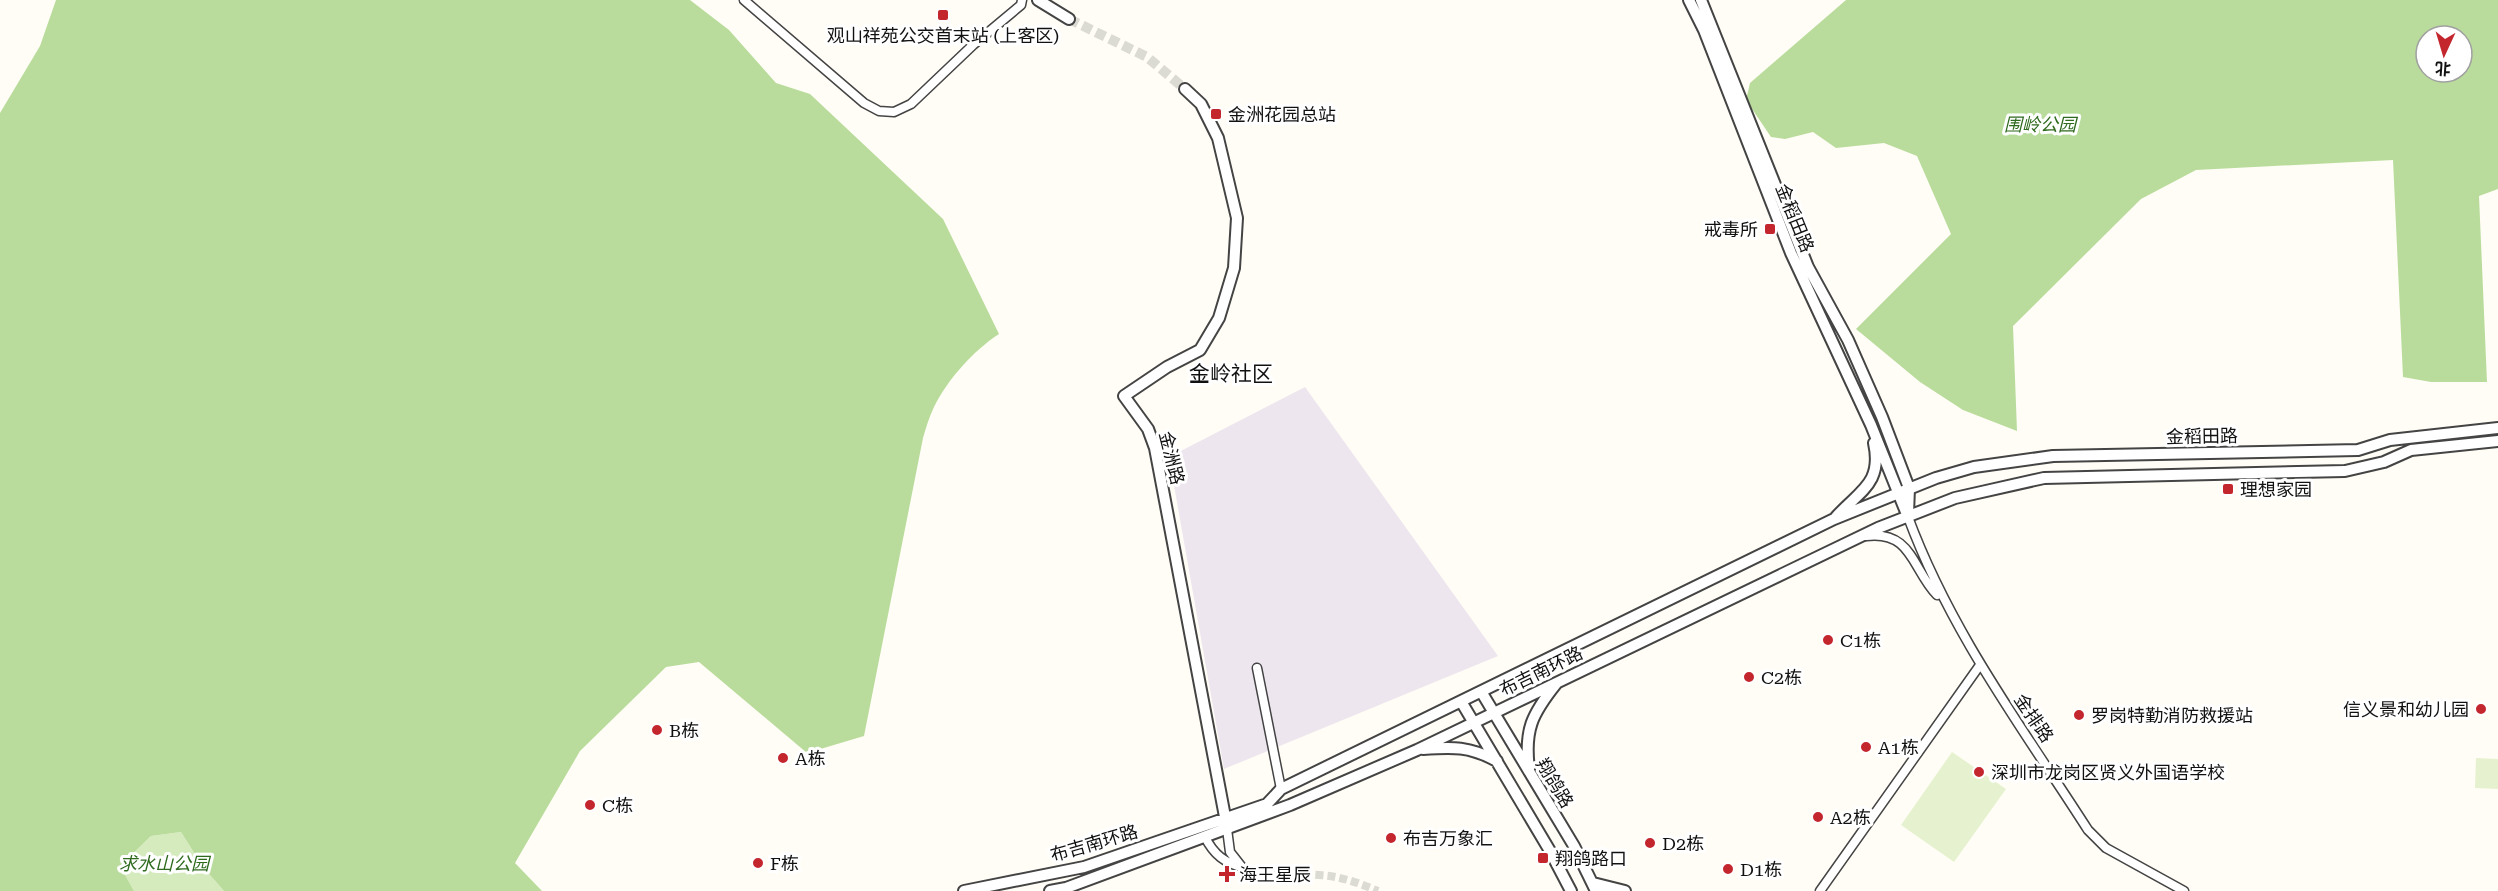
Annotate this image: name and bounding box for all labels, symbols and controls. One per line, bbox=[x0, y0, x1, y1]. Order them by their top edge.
marker: 观山祥苑公交首末站 (上客区) bbox=[936, 8, 950, 22]
north arrow bbox=[2414, 24, 2474, 84]
place label: 观山祥苑公交首末站 (上客区) bbox=[827, 25, 1059, 46]
text: 北 bbox=[2434, 58, 2452, 79]
place label: 金洲花园总站 bbox=[1228, 104, 1336, 125]
marker: 金洲花园总站 bbox=[1209, 107, 1223, 121]
park label: 围岭公园 bbox=[2004, 114, 2079, 135]
street label: 金稻田路 bbox=[1772, 181, 1818, 255]
place label: 戒毒所 bbox=[1704, 219, 1758, 240]
marker: 戒毒所 bbox=[1763, 222, 1777, 236]
district label: 金岭社区 bbox=[1189, 362, 1273, 386]
street label: 金稻田路 bbox=[2166, 425, 2238, 447]
street label: 金洲路 bbox=[1155, 429, 1189, 487]
place label: 理想家园 bbox=[2240, 479, 2312, 500]
marker: 理想家园 bbox=[2221, 482, 2235, 496]
place label: C1栋 bbox=[1840, 630, 1881, 651]
marker: C1栋 bbox=[1821, 633, 1835, 647]
street label: 布吉南环路 bbox=[1496, 642, 1586, 700]
place label: C2栋 bbox=[1761, 667, 1802, 688]
marker: C2栋 bbox=[1742, 670, 1756, 684]
street label: 金排路 bbox=[2010, 690, 2058, 746]
place label: 信义景和幼儿园 bbox=[2343, 699, 2469, 720]
marker: 信义景和幼儿园 bbox=[2474, 702, 2488, 716]
place label: 罗岗特勤消防救援站 bbox=[2091, 705, 2253, 726]
marker: 罗岗特勤消防救援站 bbox=[2072, 708, 2086, 722]
place label: B栋 bbox=[669, 720, 699, 741]
marker: B栋 bbox=[650, 723, 664, 737]
place label: A1栋 bbox=[1878, 737, 1919, 758]
marker: A1栋 bbox=[1859, 740, 1873, 754]
place label: A栋 bbox=[795, 748, 826, 769]
marker: A栋 bbox=[776, 751, 790, 765]
street label: 翔鸽路 bbox=[1532, 754, 1578, 812]
place label: 深圳市龙岗区贤义外国语学校 bbox=[1991, 762, 2225, 783]
marker: 深圳市龙岗区贤义外国语学校 bbox=[1972, 765, 1986, 779]
place label: C栋 bbox=[602, 795, 633, 816]
marker: C栋 bbox=[583, 798, 597, 812]
place label: A2栋 bbox=[1830, 807, 1871, 828]
marker: A2栋 bbox=[1811, 810, 1825, 824]
street label: 布吉南环路 bbox=[1048, 821, 1140, 865]
place label: 布吉万象汇 bbox=[1403, 828, 1493, 849]
marker: 布吉万象汇 bbox=[1384, 831, 1398, 845]
place label: D2栋 bbox=[1662, 833, 1704, 854]
marker: D2栋 bbox=[1643, 836, 1657, 850]
place label: 翔鸽路口 bbox=[1555, 848, 1627, 869]
marker: 翔鸽路口 bbox=[1536, 851, 1550, 865]
park label: 求水山公园 bbox=[119, 853, 212, 874]
place label: F栋 bbox=[770, 853, 799, 874]
marker: F栋 bbox=[751, 856, 765, 870]
place label: D1栋 bbox=[1740, 859, 1782, 880]
marker: D1栋 bbox=[1721, 862, 1735, 876]
place label: 海王星辰 bbox=[1239, 864, 1311, 885]
marker: 海王星辰 bbox=[1220, 867, 1234, 881]

